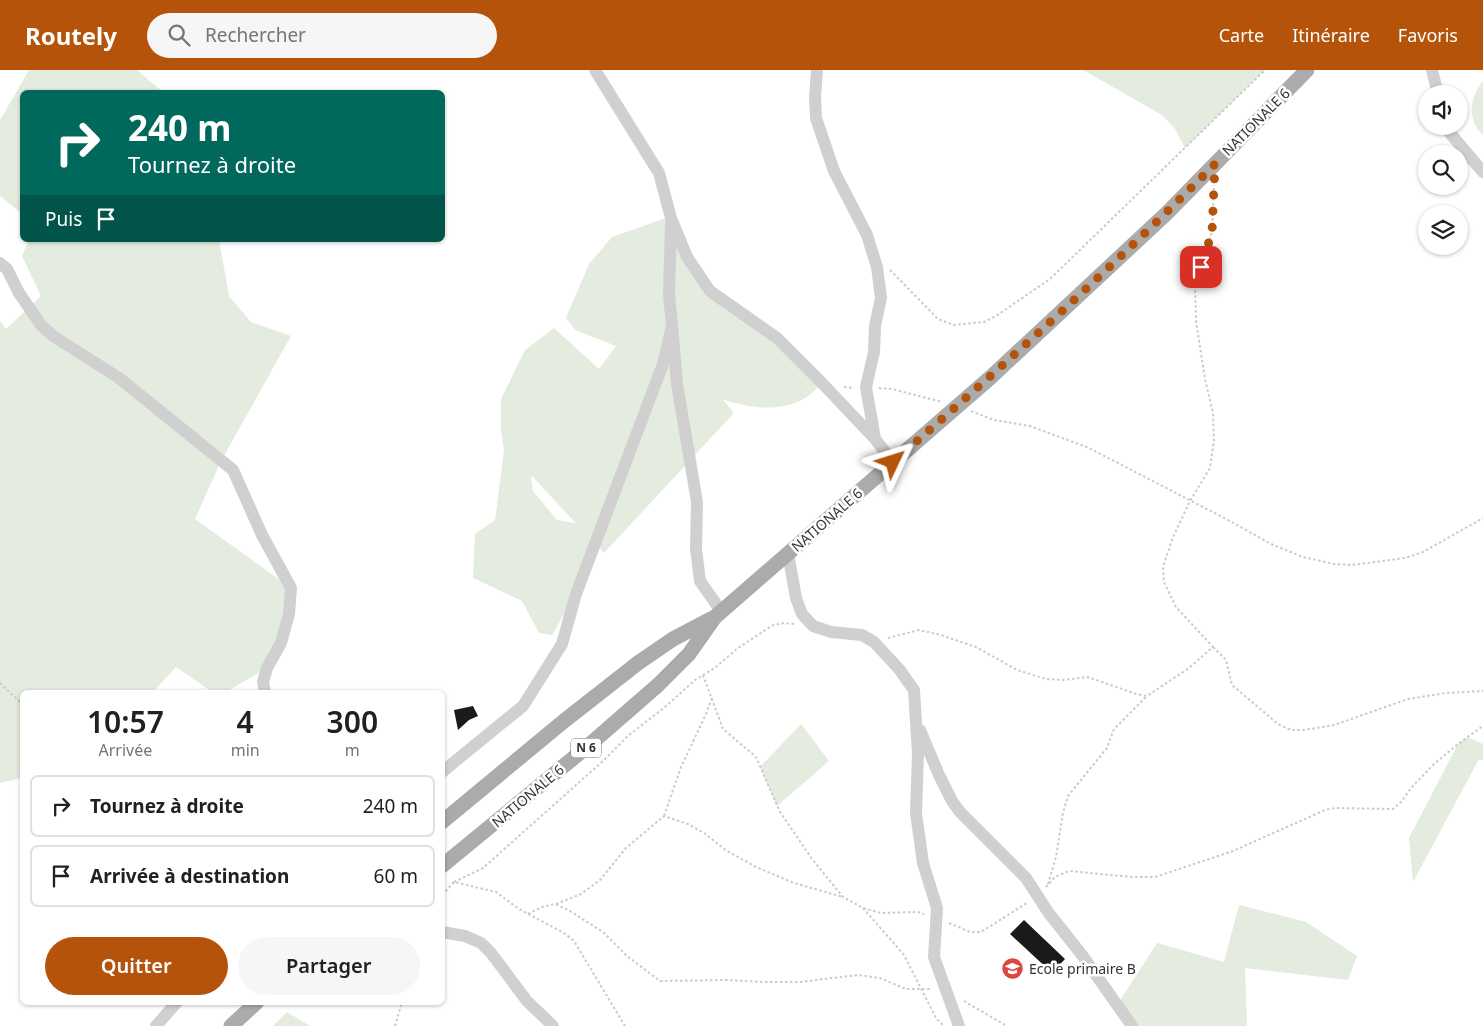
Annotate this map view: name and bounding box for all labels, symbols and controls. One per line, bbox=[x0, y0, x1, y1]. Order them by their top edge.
search box bbox=[147, 13, 497, 58]
text: Routely bbox=[25, 19, 117, 52]
icon: search bbox=[165, 21, 193, 49]
text: Rechercher bbox=[205, 22, 306, 48]
text: Carte bbox=[1219, 23, 1264, 47]
text: Itinéraire bbox=[1292, 23, 1370, 47]
text: Favoris bbox=[1398, 23, 1458, 47]
street label: NATIONALE 6 bbox=[1218, 84, 1294, 160]
map controls bbox=[1418, 85, 1468, 255]
button: sound bbox=[1418, 85, 1468, 135]
text: 240 m bbox=[128, 104, 231, 151]
icon: right bbox=[45, 110, 110, 175]
button: search bbox=[1418, 145, 1468, 195]
text: Tournez à droite bbox=[128, 149, 296, 179]
icon: arrive bbox=[92, 205, 120, 233]
button: layers bbox=[1418, 205, 1468, 255]
text: Puis bbox=[45, 206, 82, 232]
pin bbox=[1180, 246, 1222, 288]
icon: arrive bbox=[1187, 253, 1215, 281]
position arrow bbox=[866, 435, 918, 487]
street label: NATIONALE 6 bbox=[787, 483, 866, 556]
text: 10:57 bbox=[87, 701, 164, 742]
text: 4 bbox=[237, 701, 254, 742]
text: 300 bbox=[327, 701, 378, 742]
road number: N 6 bbox=[571, 738, 601, 758]
text: Arrivée bbox=[98, 739, 152, 761]
text: min bbox=[231, 739, 260, 761]
text: m bbox=[345, 739, 360, 761]
street label: NATIONALE 6 bbox=[488, 760, 568, 831]
icon: right bbox=[47, 792, 75, 820]
text: Tournez à droite bbox=[90, 793, 244, 819]
text: 240 m bbox=[363, 793, 418, 819]
icon: arrive bbox=[47, 862, 75, 890]
text: Arrivée à destination bbox=[90, 863, 289, 889]
text: 60 m bbox=[374, 863, 418, 889]
button: Quitter bbox=[45, 937, 228, 995]
button: Partager bbox=[238, 937, 420, 995]
school or university icon: Ecole primaire B bbox=[1001, 957, 1025, 981]
place label: Ecole primaire B bbox=[1029, 959, 1136, 978]

